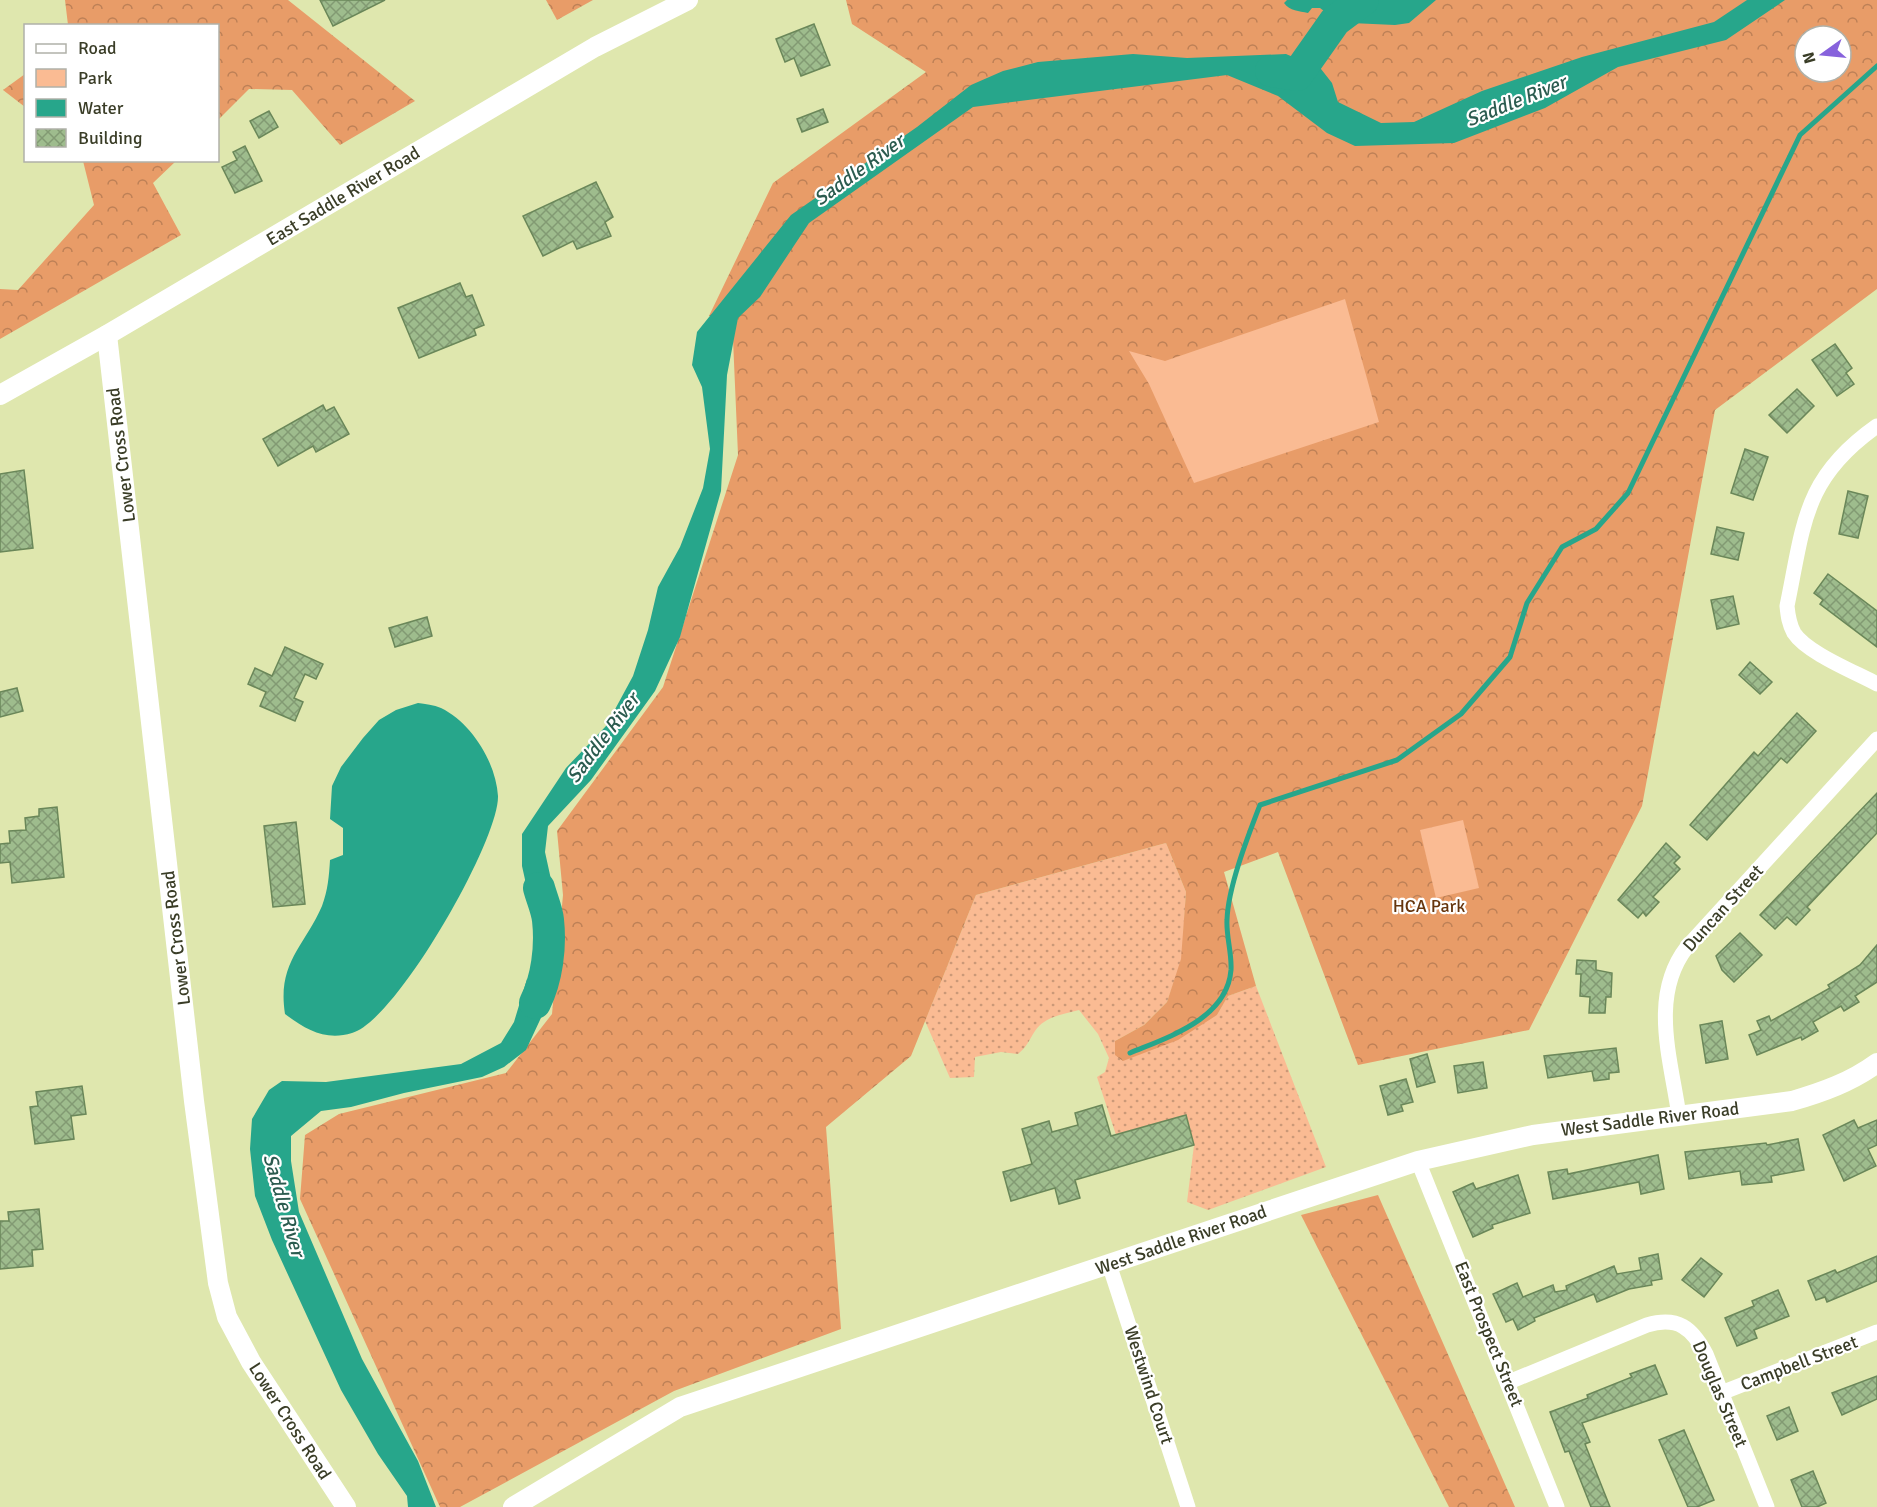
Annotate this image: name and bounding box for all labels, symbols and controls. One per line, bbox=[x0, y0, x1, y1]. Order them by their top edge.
legend bbox=[24, 24, 219, 162]
north arrow bbox=[1793, 24, 1853, 84]
text: Road bbox=[78, 37, 117, 59]
text: N bbox=[1798, 50, 1821, 66]
text: Park bbox=[78, 67, 113, 89]
water label: Saddle River bbox=[1462, 69, 1572, 132]
text: Water bbox=[78, 97, 124, 119]
text: Building bbox=[78, 127, 142, 149]
water label: Saddle River bbox=[809, 127, 911, 211]
street label: East Saddle River Road bbox=[262, 141, 424, 251]
street label: Lower Cross Road bbox=[102, 387, 140, 523]
water label: Saddle River bbox=[561, 686, 646, 788]
street label: Duncan Street bbox=[1678, 860, 1768, 956]
street label: Lower Cross Road bbox=[157, 870, 195, 1006]
park label: HCA Park bbox=[1393, 895, 1465, 917]
street label: West Saddle River Road bbox=[1560, 1097, 1740, 1141]
water label: Saddle River bbox=[257, 1151, 311, 1262]
street label: West Saddle River Road bbox=[1093, 1200, 1269, 1280]
street label: East Prospect Street bbox=[1450, 1258, 1528, 1410]
street label: Westwind Court bbox=[1120, 1323, 1178, 1447]
street label: Campbell Street bbox=[1737, 1331, 1861, 1395]
street label: Douglas Street bbox=[1688, 1337, 1752, 1451]
street label: Lower Cross Road bbox=[244, 1358, 336, 1484]

